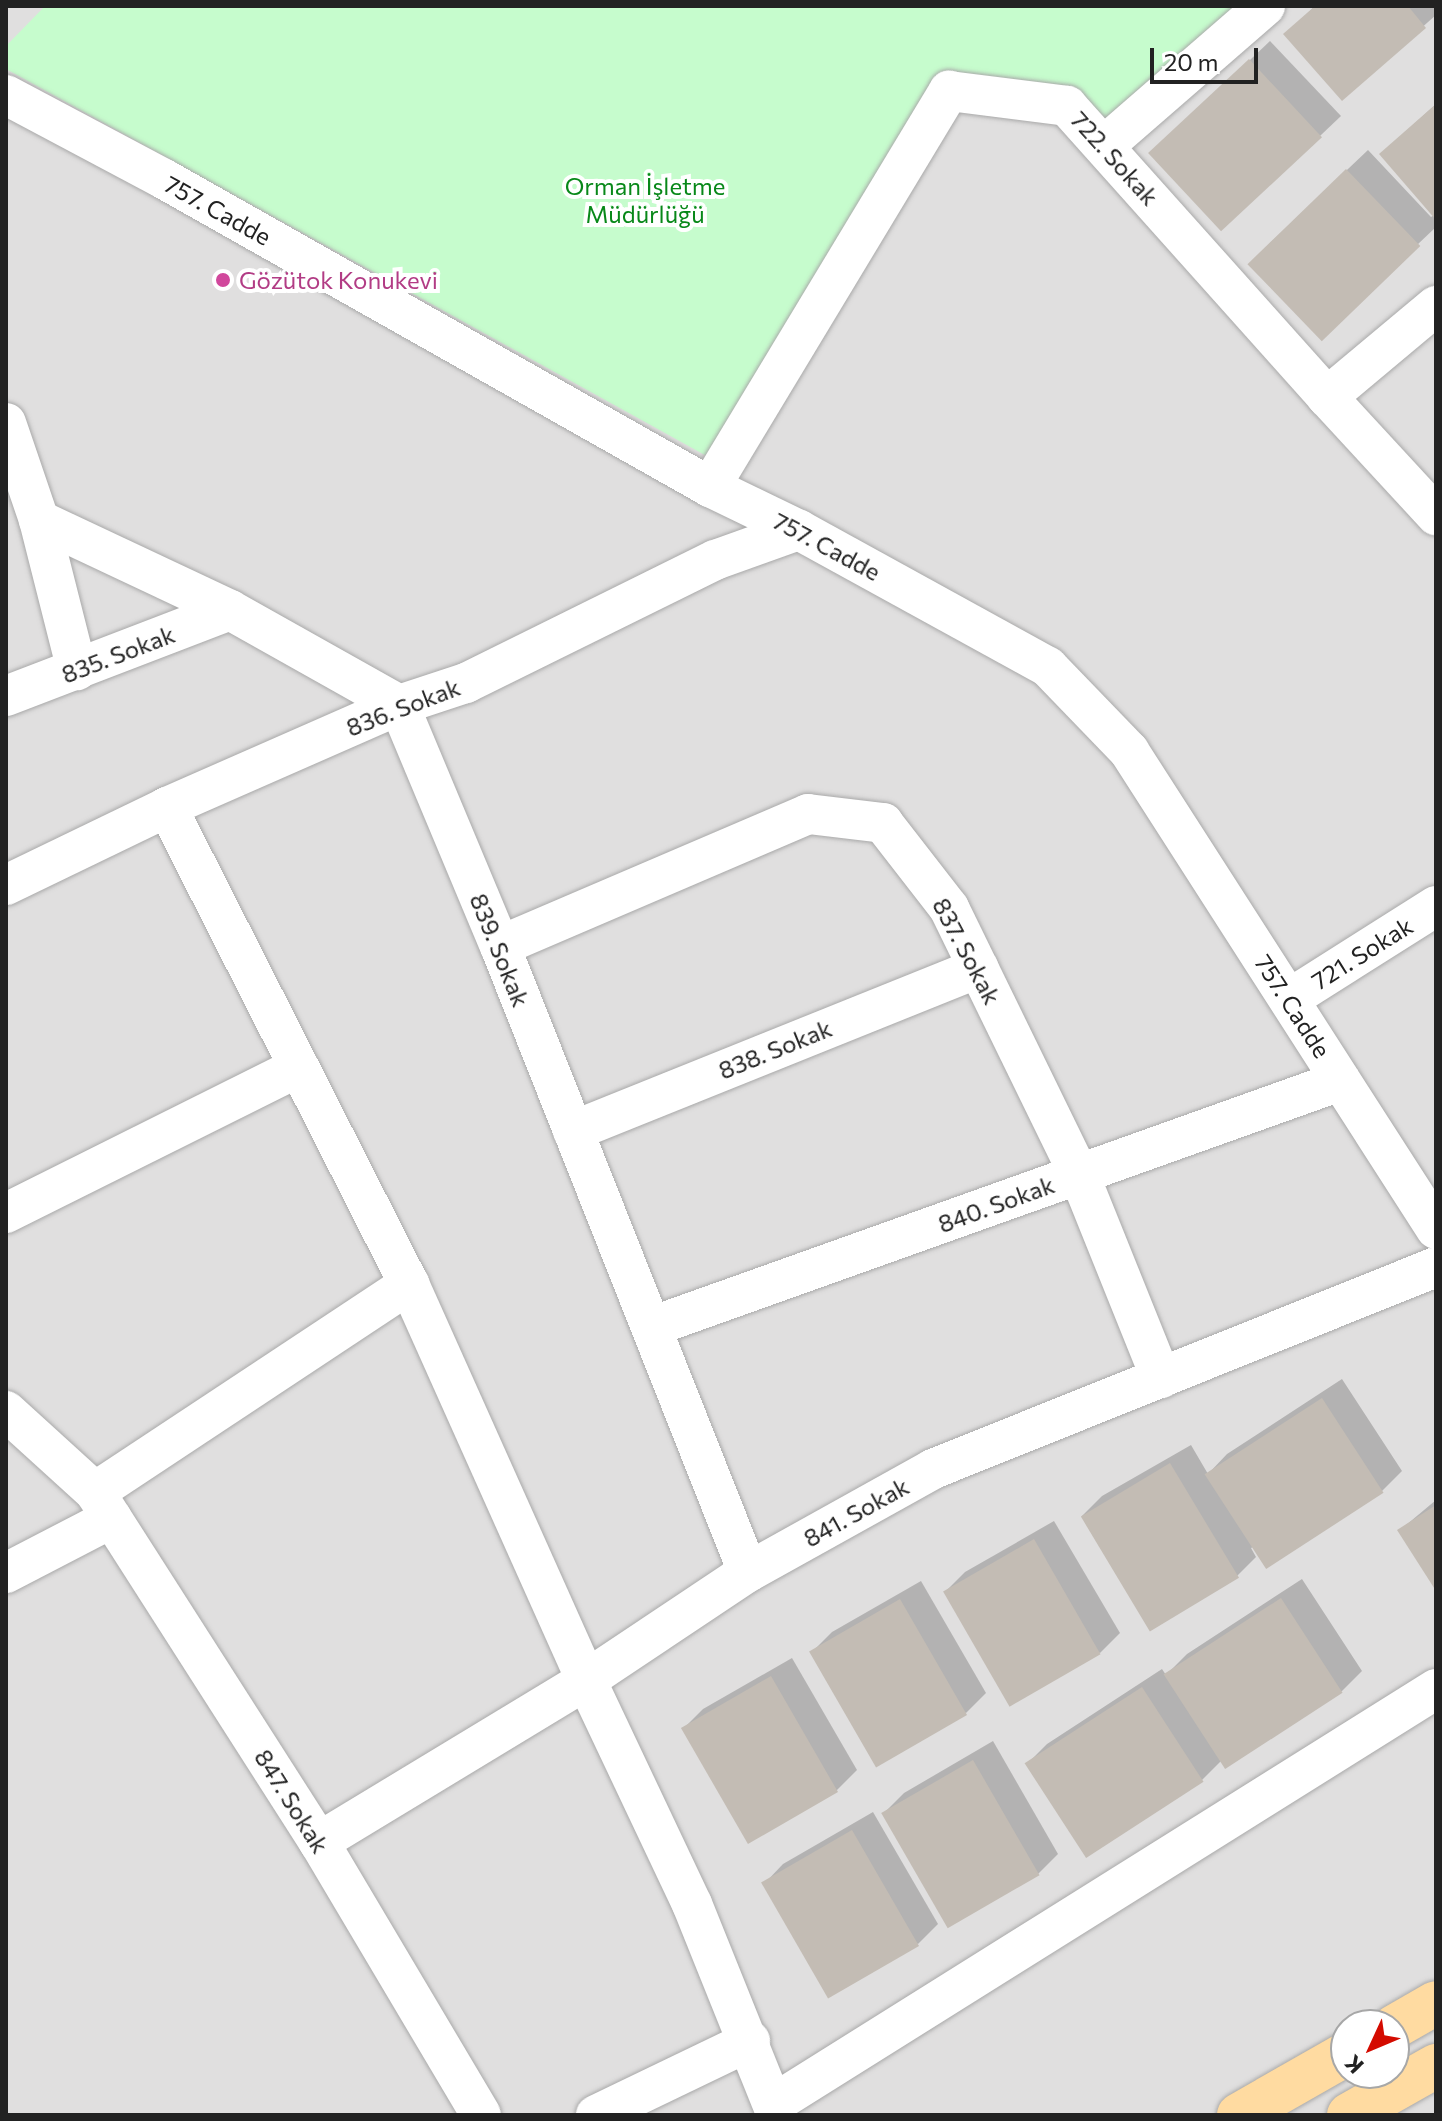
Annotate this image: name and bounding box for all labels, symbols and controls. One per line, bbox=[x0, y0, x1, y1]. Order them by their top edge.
scale bar bbox=[1154, 32, 1262, 82]
text: 20 m bbox=[1164, 47, 1218, 76]
street label: 722. Sokak bbox=[1065, 105, 1165, 211]
street label: 757. Cadde bbox=[160, 169, 276, 251]
park label: Orman İşletme Müdürlüğü bbox=[565, 172, 725, 228]
place label: Gözütok Konukevi bbox=[239, 266, 438, 294]
marker: Gözütok Konukevi bbox=[214, 271, 232, 289]
street label: 757. Cadde bbox=[769, 506, 885, 586]
street label: 835. Sokak bbox=[57, 619, 179, 689]
street label: 836. Sokak bbox=[342, 672, 464, 742]
street label: 839. Sokak bbox=[464, 889, 536, 1011]
street label: 837. Sokak bbox=[927, 893, 1007, 1009]
street label: 721. Sokak bbox=[1306, 911, 1418, 995]
street label: 757. Cadde bbox=[1249, 949, 1337, 1063]
street label: 838. Sokak bbox=[714, 1013, 836, 1085]
street label: 840. Sokak bbox=[934, 1170, 1058, 1238]
street label: 841. Sokak bbox=[798, 1471, 914, 1553]
street label: 847. Sokak bbox=[249, 1744, 335, 1858]
north arrow bbox=[1330, 2009, 1410, 2089]
text: K bbox=[1339, 2050, 1369, 2080]

